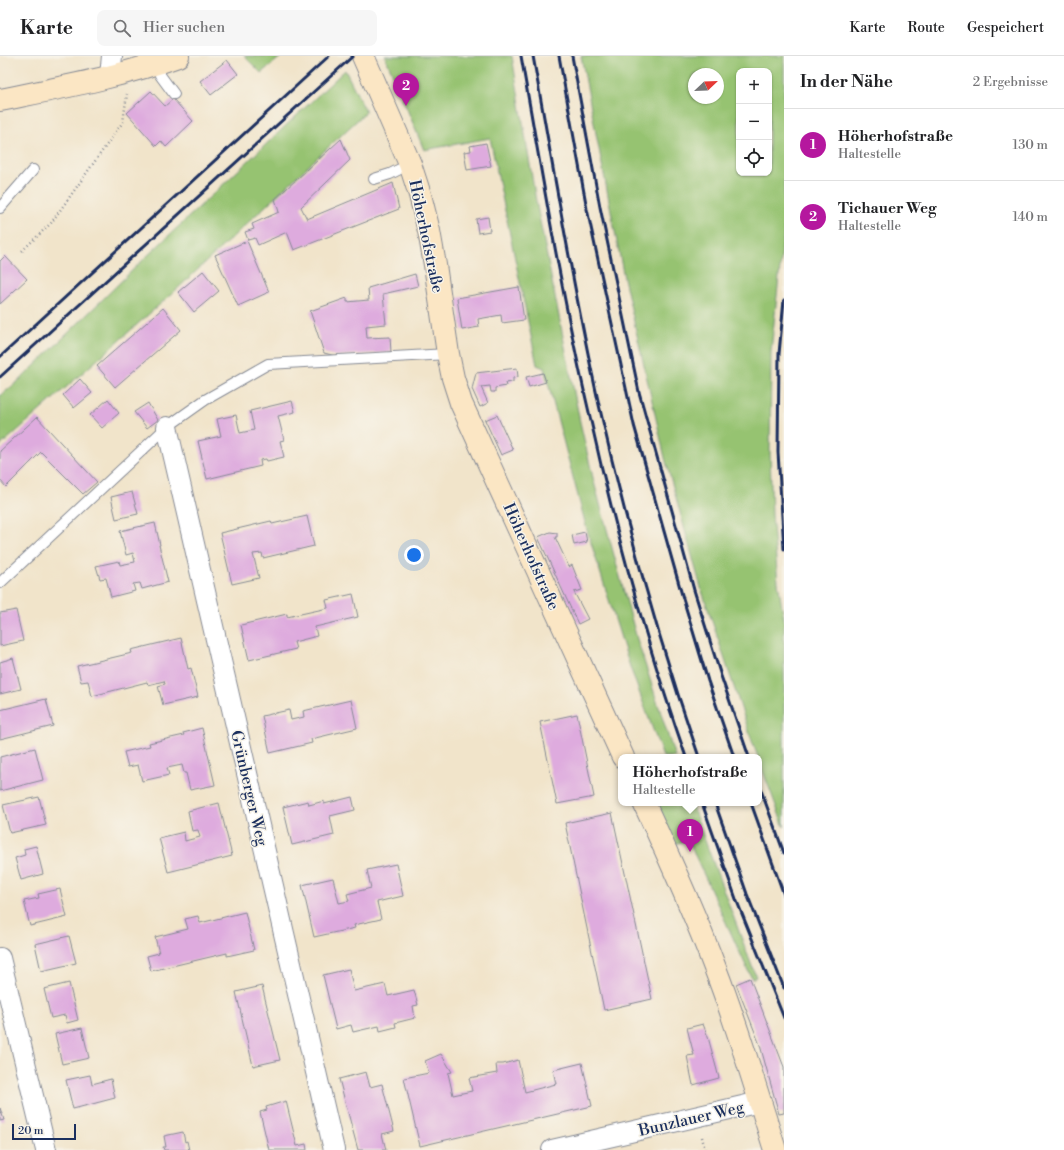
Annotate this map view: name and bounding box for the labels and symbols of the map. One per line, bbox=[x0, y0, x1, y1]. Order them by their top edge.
north arrow bbox=[688, 68, 724, 104]
pin: 2 bbox=[393, 73, 419, 106]
street label: Höherhofstraße bbox=[404, 178, 448, 295]
street label: Höherhofstraße bbox=[499, 500, 564, 613]
your location bbox=[404, 545, 424, 565]
street label: Grünberger Weg bbox=[226, 728, 272, 849]
pin: 1 bbox=[677, 819, 703, 852]
street label: Bunzlauer Weg bbox=[636, 1097, 747, 1141]
scale bar bbox=[12, 1122, 76, 1141]

